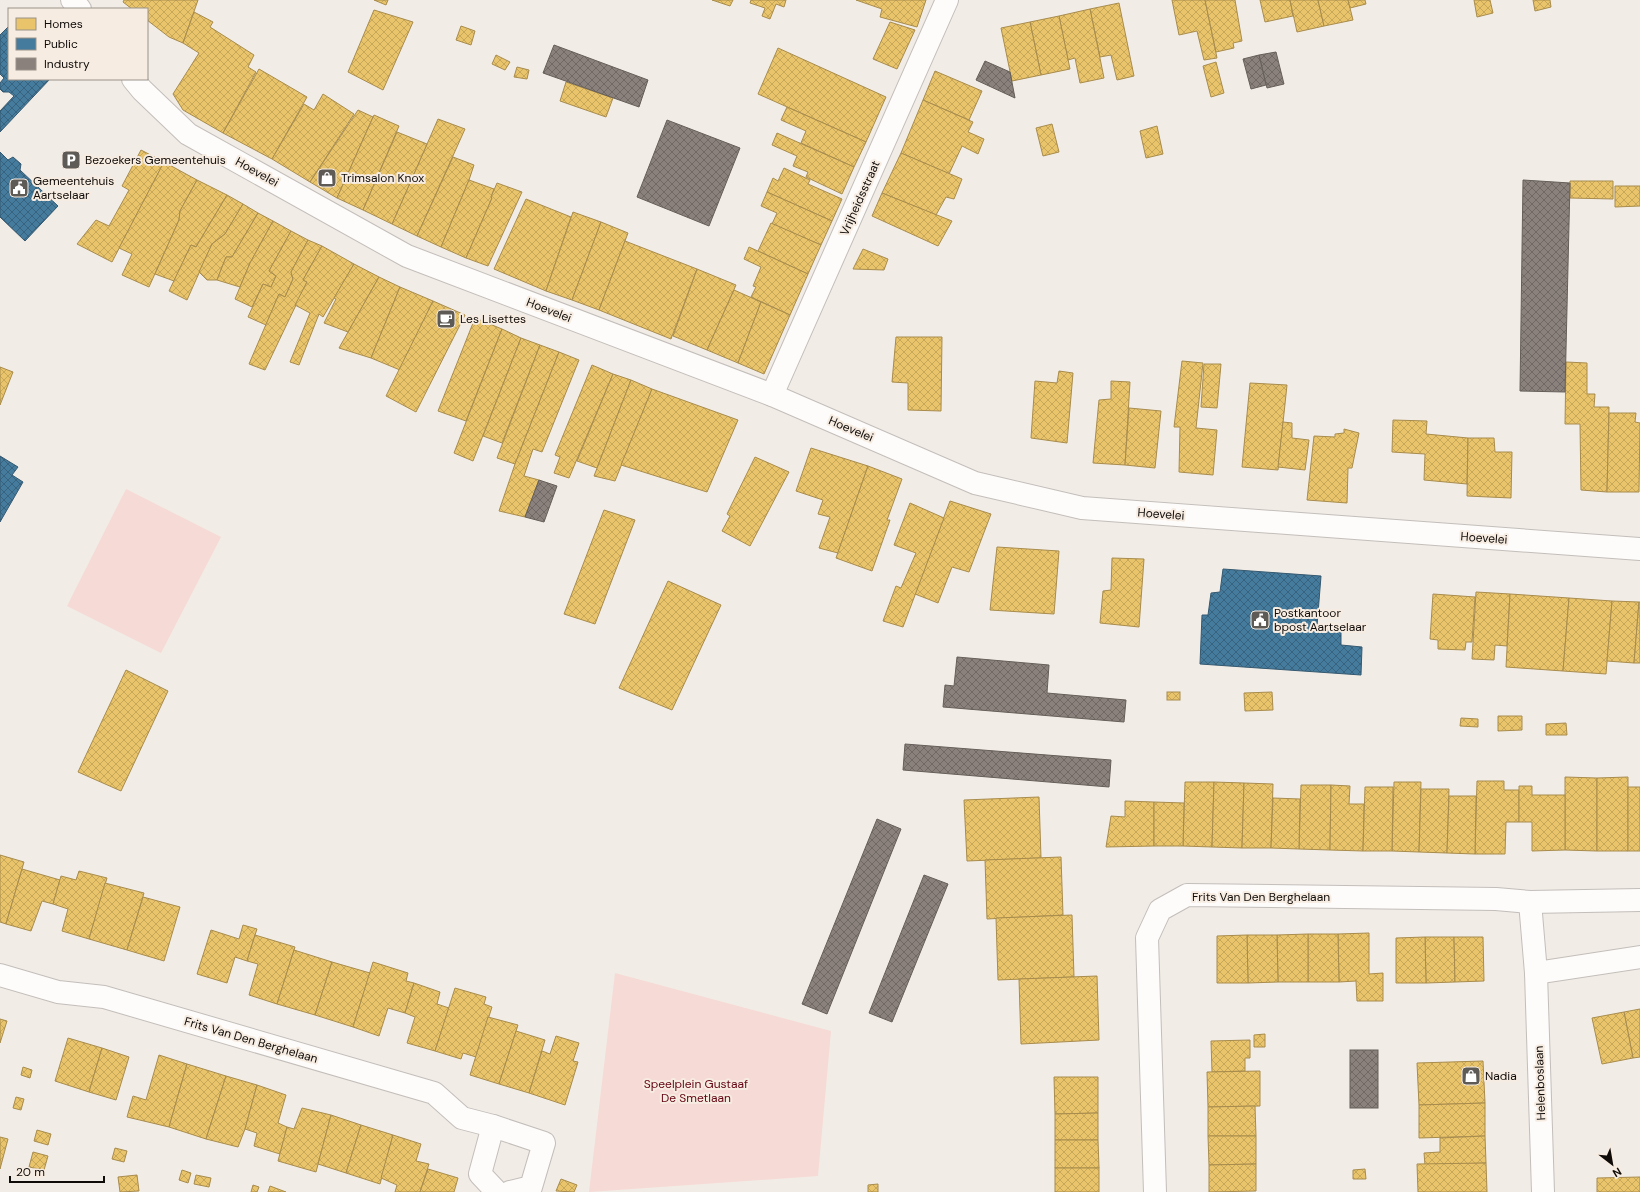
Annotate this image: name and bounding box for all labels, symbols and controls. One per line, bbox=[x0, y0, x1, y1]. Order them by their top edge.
legend bbox=[8, 8, 148, 80]
text: Homes bbox=[44, 16, 83, 32]
text: Public bbox=[44, 36, 78, 52]
text: Industry bbox=[44, 56, 90, 72]
parking icon: Bezoekers Gemeentehuis bbox=[60, 149, 82, 171]
place label: Bezoekers Gemeentehuis bbox=[85, 152, 226, 168]
street label: Hoevelei bbox=[233, 154, 282, 190]
street label: Vrijheidsstraat bbox=[836, 158, 884, 238]
shop icon: Trimsalon Knox bbox=[316, 167, 338, 189]
place label: Trimsalon Knox bbox=[341, 170, 424, 186]
place label: Gemeentehuis Aartselaar bbox=[33, 173, 114, 203]
public building icon: Gemeentehuis Aartselaar bbox=[8, 177, 30, 199]
street label: Hoevelei bbox=[524, 294, 574, 326]
cafe icon: Les Lisettes bbox=[435, 308, 457, 330]
place label: Les Lisettes bbox=[460, 311, 526, 327]
street label: Hoevelei bbox=[826, 412, 876, 446]
street label: Hoevelei bbox=[1137, 504, 1185, 524]
street label: Hoevelei bbox=[1460, 528, 1508, 548]
place label: Postkantoor bpost Aartselaar bbox=[1274, 605, 1367, 635]
public building icon: Postkantoor bpost Aartselaar bbox=[1249, 609, 1271, 631]
street label: Frits Van Den Berghelaan bbox=[1192, 889, 1330, 905]
street label: Frits Van Den Berghelaan bbox=[182, 1013, 320, 1067]
street label: Helenboslaan bbox=[1531, 1045, 1549, 1121]
shop icon: Nadia bbox=[1460, 1065, 1482, 1087]
place label: Nadia bbox=[1485, 1068, 1517, 1084]
park label: Speelplein Gustaaf De Smetlaan bbox=[644, 1076, 748, 1106]
north arrow bbox=[1592, 1144, 1632, 1184]
scale bar bbox=[10, 1158, 104, 1184]
text: 20 m bbox=[16, 1164, 45, 1180]
text: N bbox=[1610, 1165, 1624, 1181]

